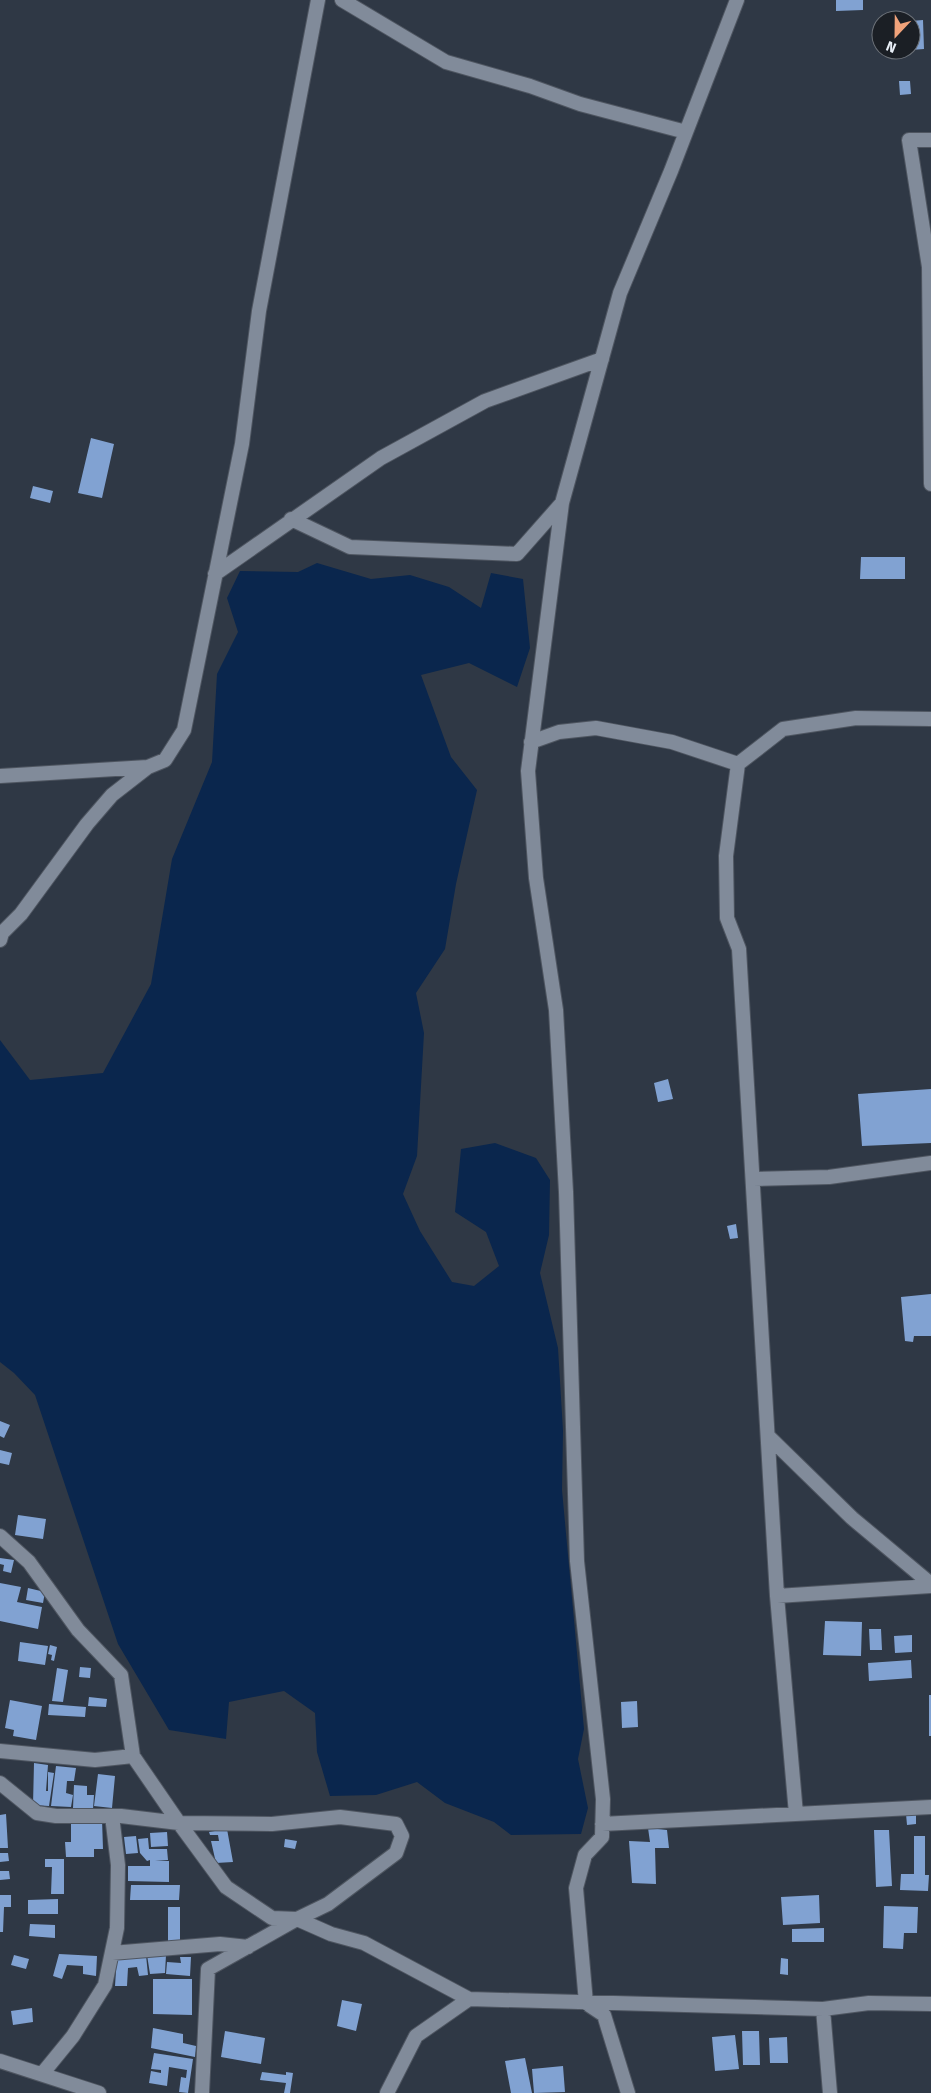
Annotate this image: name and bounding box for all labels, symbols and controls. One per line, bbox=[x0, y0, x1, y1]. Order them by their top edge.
north arrow bbox=[871, 10, 921, 60]
text: N bbox=[884, 37, 899, 56]

